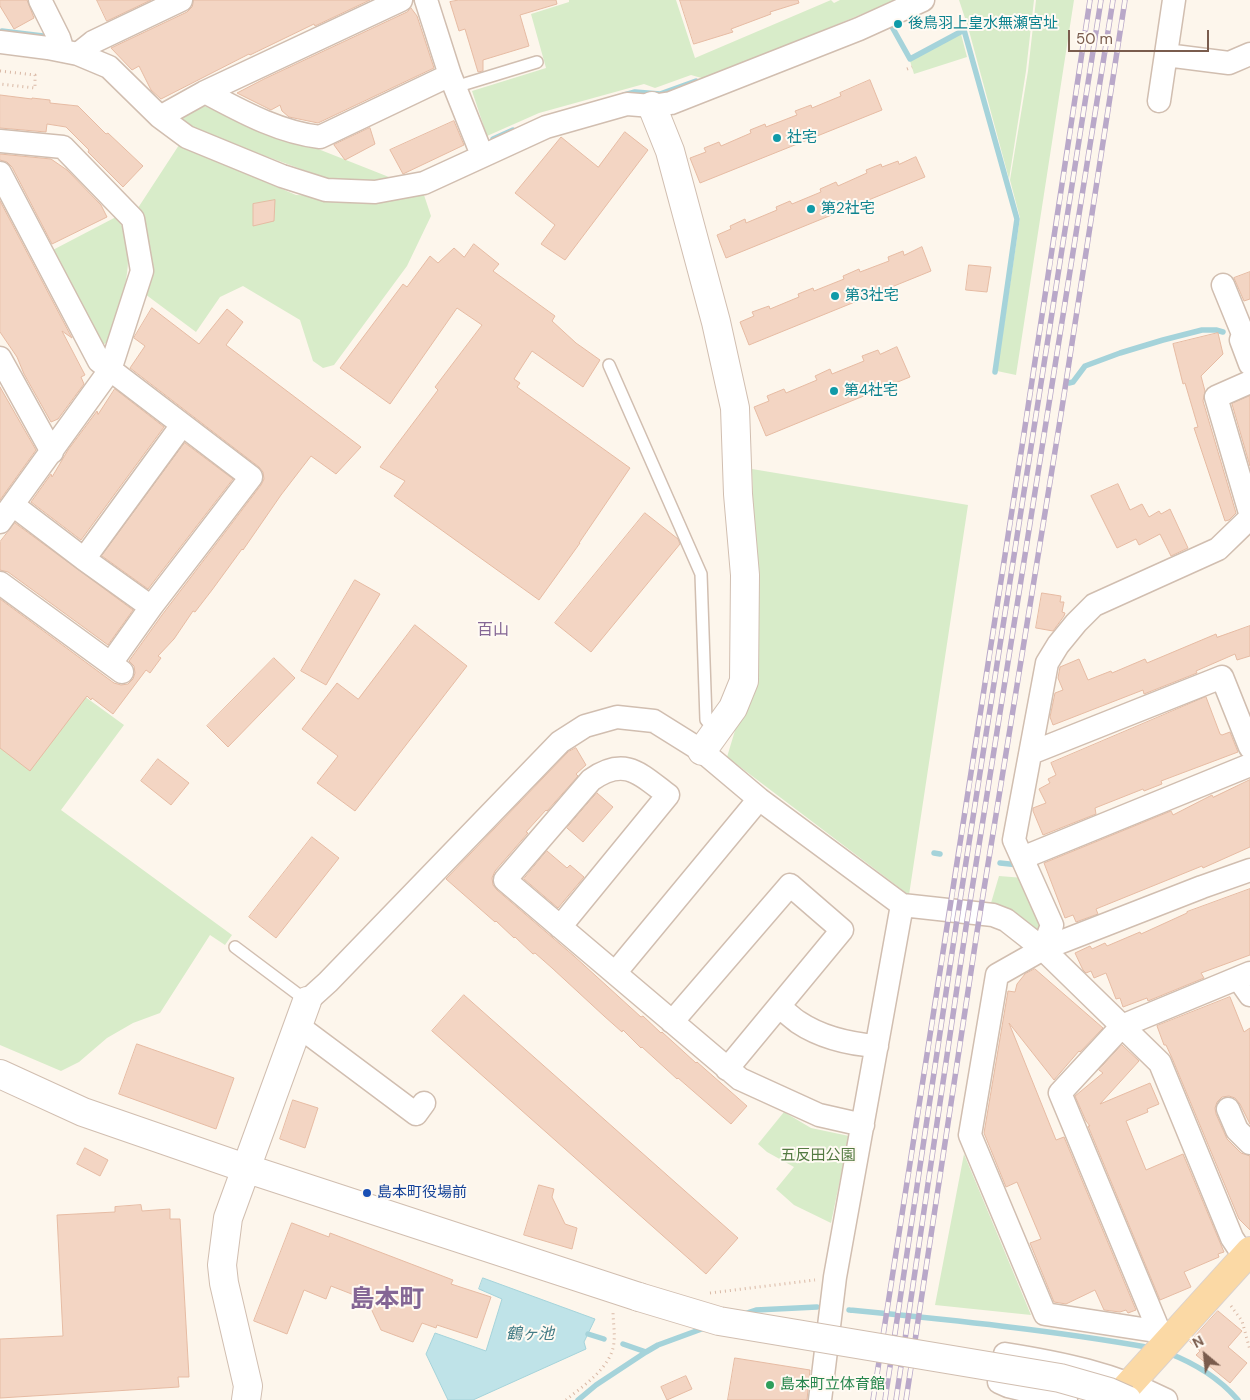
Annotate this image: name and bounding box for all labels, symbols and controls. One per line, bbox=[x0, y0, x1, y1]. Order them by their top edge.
place label: 後鳥羽上皇水無瀬宮址 bbox=[908, 15, 1058, 33]
marker: 後鳥羽上皇水無瀬宮址 bbox=[892, 18, 904, 30]
scale bar bbox=[1070, 20, 1211, 52]
text: 50 m bbox=[1076, 29, 1113, 49]
place label: 社宅 bbox=[787, 129, 817, 147]
marker: 社宅 bbox=[771, 132, 783, 144]
place label: 第2社宅 bbox=[821, 200, 875, 218]
marker: 第2社宅 bbox=[805, 203, 817, 215]
place label: 第3社宅 bbox=[845, 287, 899, 305]
marker: 第3社宅 bbox=[829, 290, 841, 302]
place label: 第4社宅 bbox=[844, 382, 898, 400]
marker: 第4社宅 bbox=[828, 385, 840, 397]
district label: 百山 bbox=[477, 621, 509, 641]
park label: 五反田公園 bbox=[781, 1147, 855, 1165]
place label: 島本町役場前 bbox=[377, 1184, 467, 1202]
marker: 島本町役場前 bbox=[361, 1187, 373, 1199]
district label: 島本町 bbox=[350, 1285, 424, 1315]
water label: 鶴ヶ池 bbox=[506, 1325, 554, 1345]
north arrow bbox=[1180, 1330, 1230, 1380]
text: N bbox=[1189, 1331, 1207, 1352]
place label: 島本町立体育館 bbox=[780, 1376, 885, 1394]
marker: 島本町立体育館 bbox=[764, 1379, 776, 1391]

